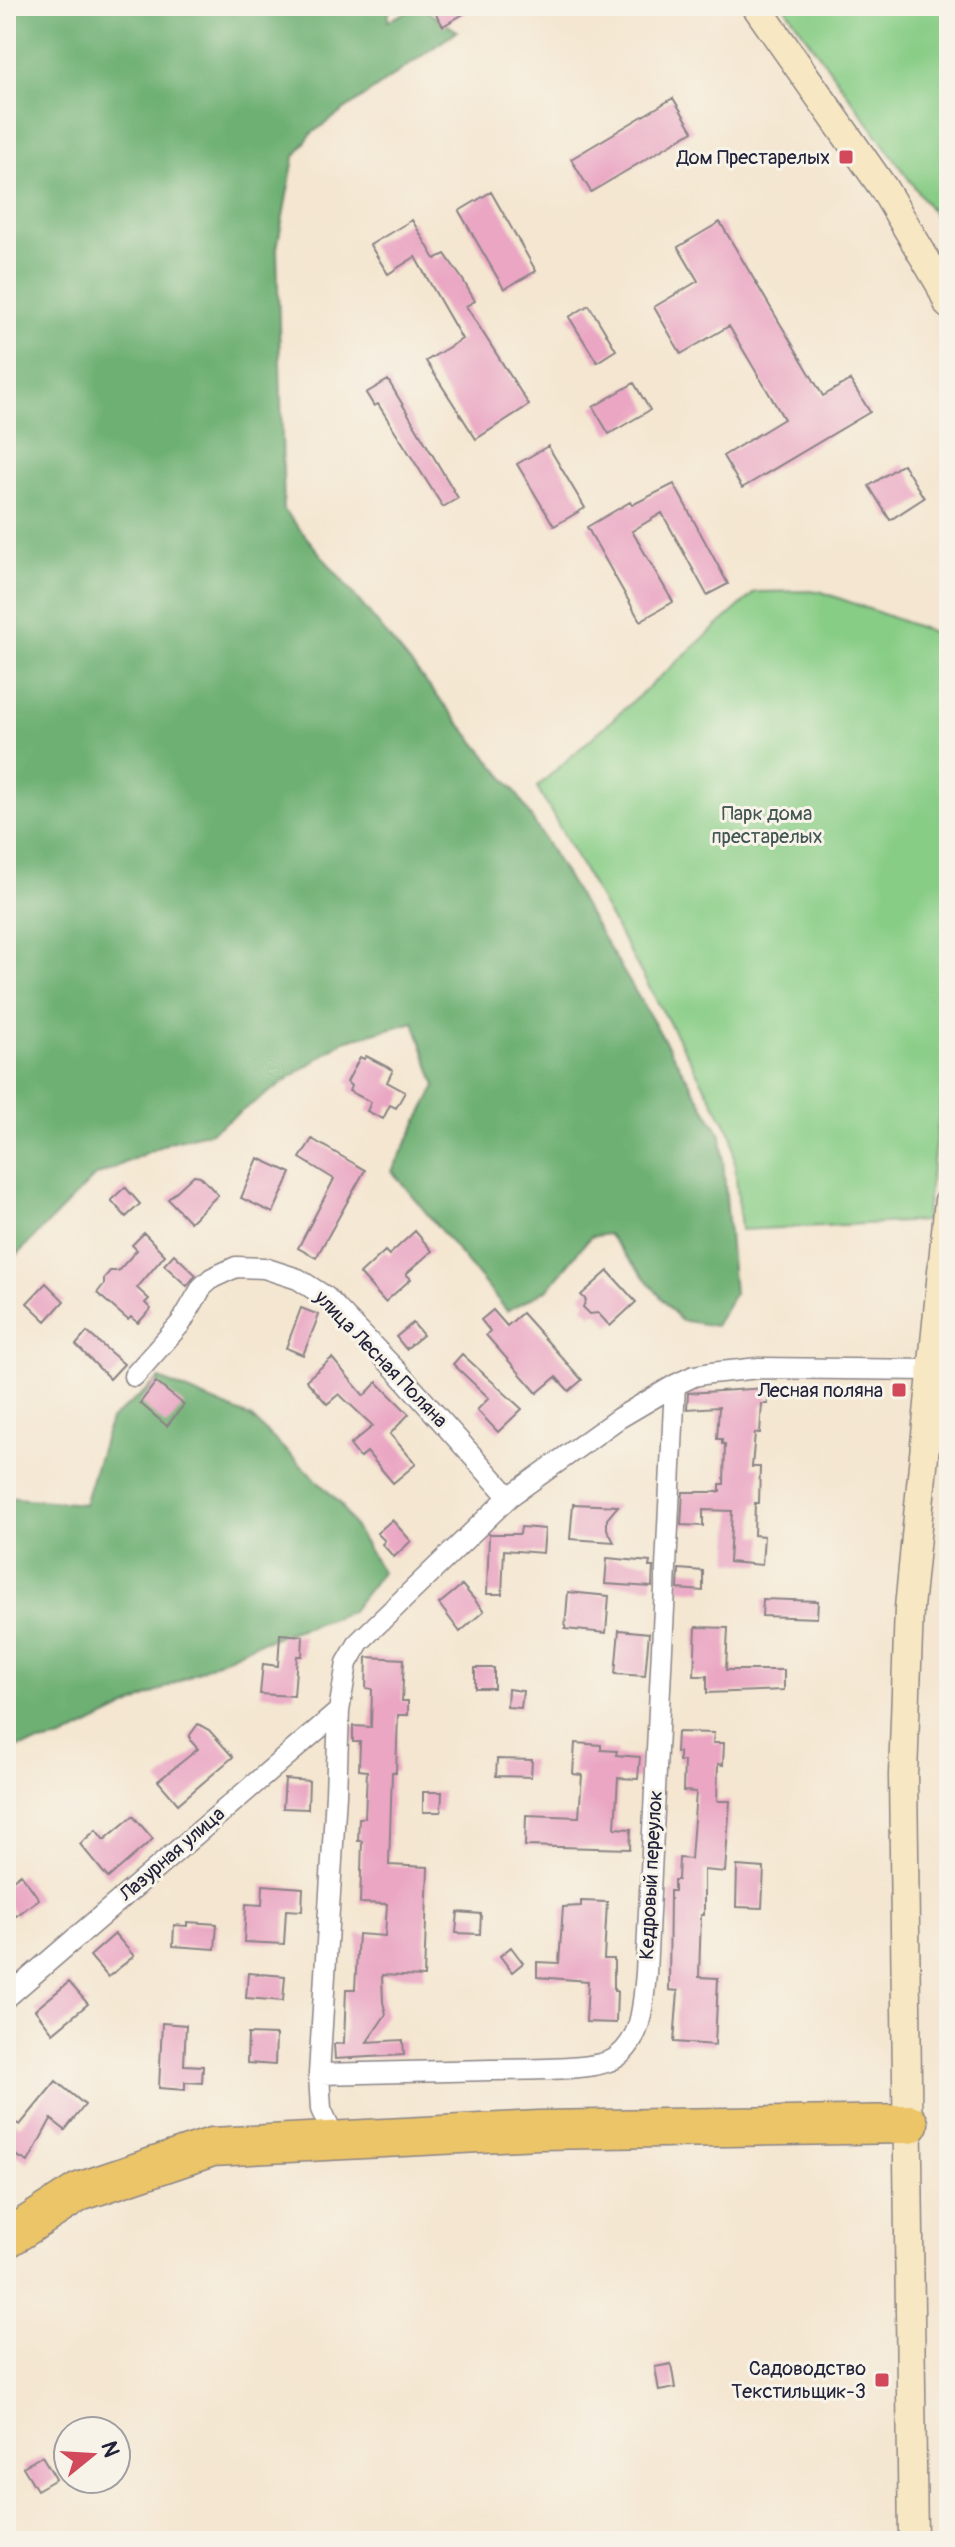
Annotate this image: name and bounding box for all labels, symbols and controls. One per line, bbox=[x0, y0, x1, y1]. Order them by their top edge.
place label: Дом Престарелых bbox=[676, 145, 830, 170]
marker: Дом Престарелых bbox=[837, 148, 855, 166]
park label: Парк дома престарелых bbox=[711, 801, 823, 849]
street label: улица Лесная Поляна bbox=[308, 1284, 453, 1433]
place label: Лесная поляна bbox=[757, 1378, 883, 1403]
marker: Лесная поляна bbox=[890, 1381, 908, 1399]
street label: Кедровый переулок bbox=[634, 1790, 668, 1960]
street label: Лазурная улица bbox=[113, 1801, 230, 1907]
place label: Садоводство Текстильщик-3 bbox=[731, 2356, 866, 2404]
marker: Садоводство Текстильщик-3 bbox=[873, 2371, 891, 2389]
north arrow bbox=[52, 2415, 132, 2495]
text: N bbox=[94, 2438, 126, 2461]

